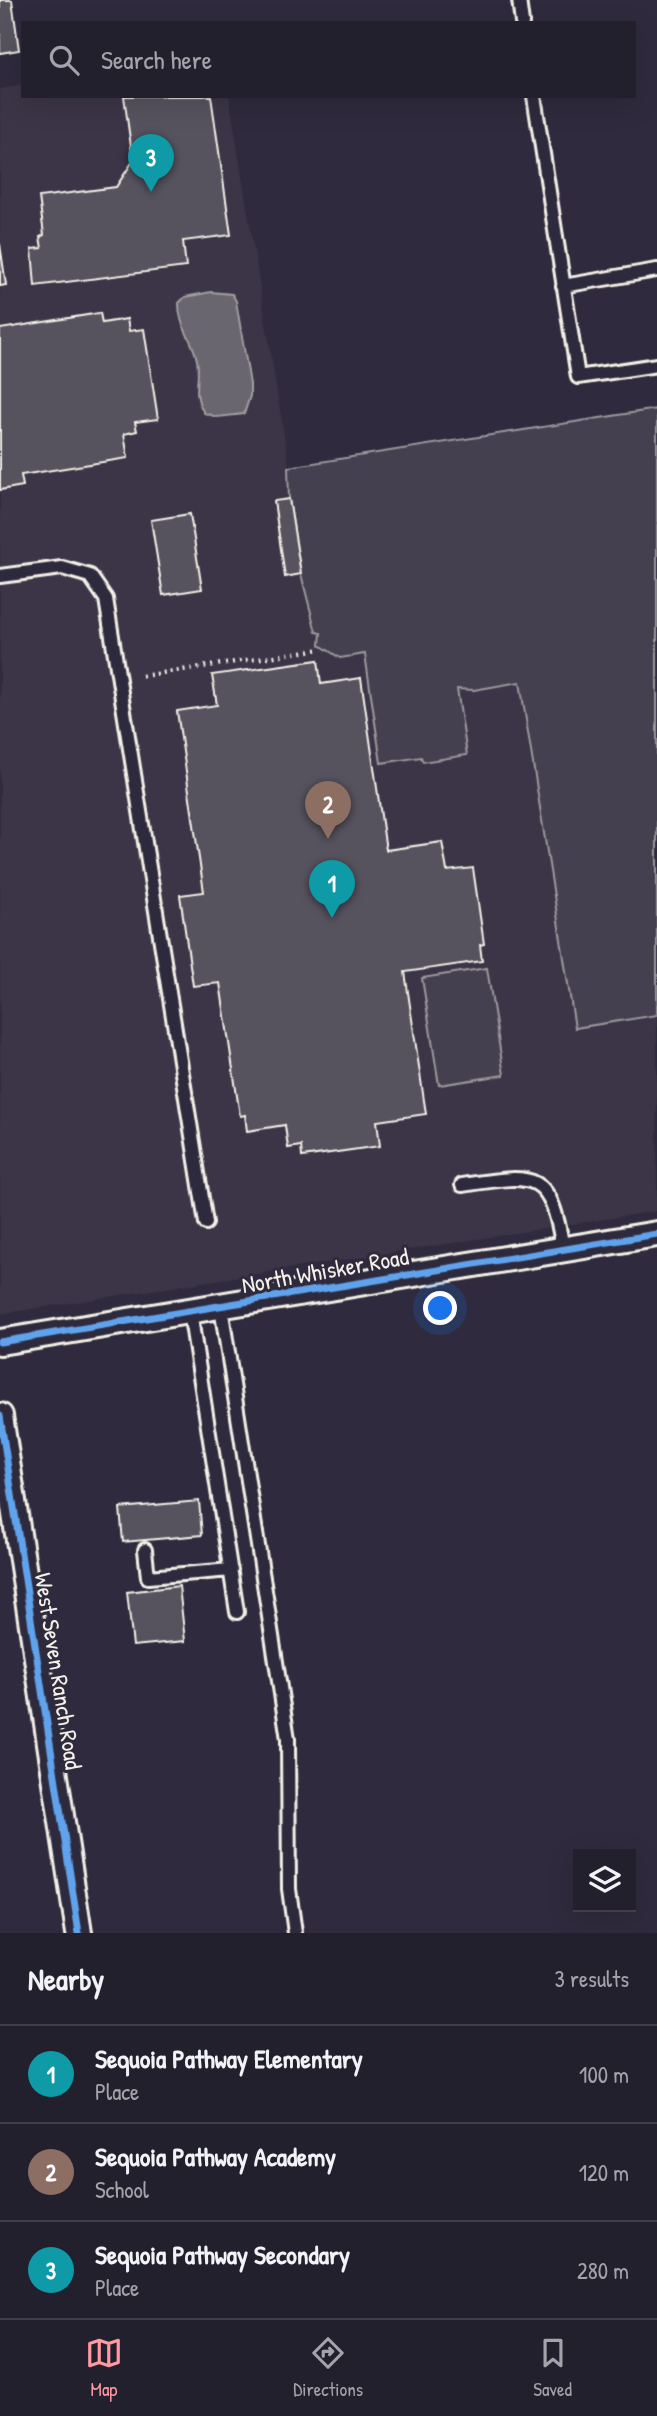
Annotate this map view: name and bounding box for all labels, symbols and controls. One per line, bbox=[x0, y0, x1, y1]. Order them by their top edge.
search box bbox=[21, 21, 636, 98]
icon: search bbox=[45, 41, 83, 79]
text: Search here bbox=[101, 42, 212, 77]
pin: 3 bbox=[128, 134, 174, 192]
pin: 2 bbox=[305, 781, 351, 839]
pin: 1 bbox=[309, 860, 355, 918]
street label: North Whisker Road bbox=[239, 1240, 411, 1300]
your location bbox=[423, 1291, 457, 1325]
street label: West Seven Ranch Road bbox=[28, 1570, 90, 1772]
map controls bbox=[573, 1849, 636, 1912]
button: layers bbox=[573, 1849, 636, 1912]
text: Nearby bbox=[28, 1959, 104, 1999]
text: 3 results bbox=[554, 1963, 629, 1994]
text: Sequoia Pathway Elementary bbox=[95, 2041, 363, 2076]
text: 1 bbox=[47, 2059, 55, 2090]
text: 100 m bbox=[579, 2059, 629, 2090]
text: Place bbox=[95, 2076, 139, 2107]
text: Sequoia Pathway Academy bbox=[95, 2139, 336, 2174]
text: 2 bbox=[46, 2157, 56, 2188]
text: 120 m bbox=[579, 2157, 629, 2188]
text: School bbox=[95, 2174, 149, 2205]
text: Sequoia Pathway Secondary bbox=[95, 2237, 350, 2272]
text: 3 bbox=[46, 2255, 56, 2286]
text: 280 m bbox=[577, 2255, 629, 2286]
text: Place bbox=[95, 2272, 139, 2303]
tab: Map bbox=[85, 2334, 123, 2402]
tab: Directions bbox=[293, 2334, 363, 2402]
tab: Saved bbox=[533, 2334, 572, 2402]

